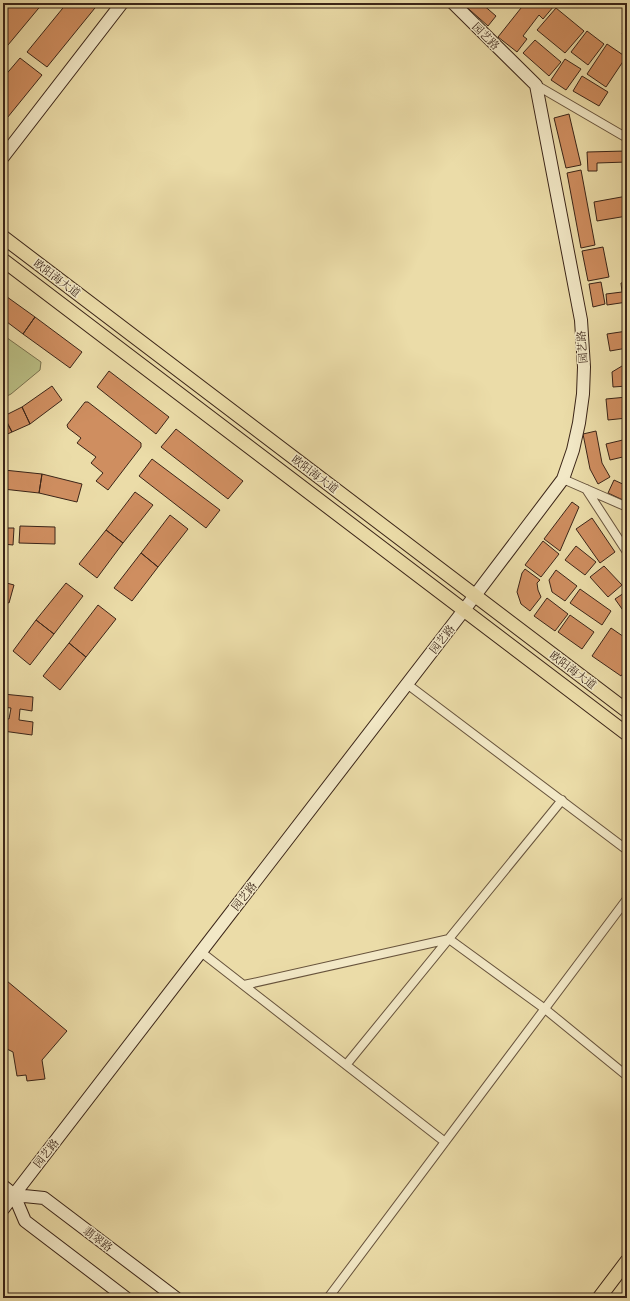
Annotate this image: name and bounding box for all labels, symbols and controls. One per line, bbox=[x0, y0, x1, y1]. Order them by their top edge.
street label: 园艺路 bbox=[469, 19, 503, 53]
street label: 欧阳海大道 bbox=[31, 256, 83, 300]
street label: 园艺路 bbox=[574, 330, 590, 364]
street label: 欧阳海大道 bbox=[289, 452, 341, 496]
street label: 园艺路 bbox=[426, 622, 458, 656]
street label: 欧阳海大道 bbox=[547, 648, 599, 692]
street label: 园艺路 bbox=[228, 879, 260, 913]
street label: 园艺路 bbox=[30, 1136, 62, 1170]
street label: 翡翠路 bbox=[81, 1223, 115, 1255]

